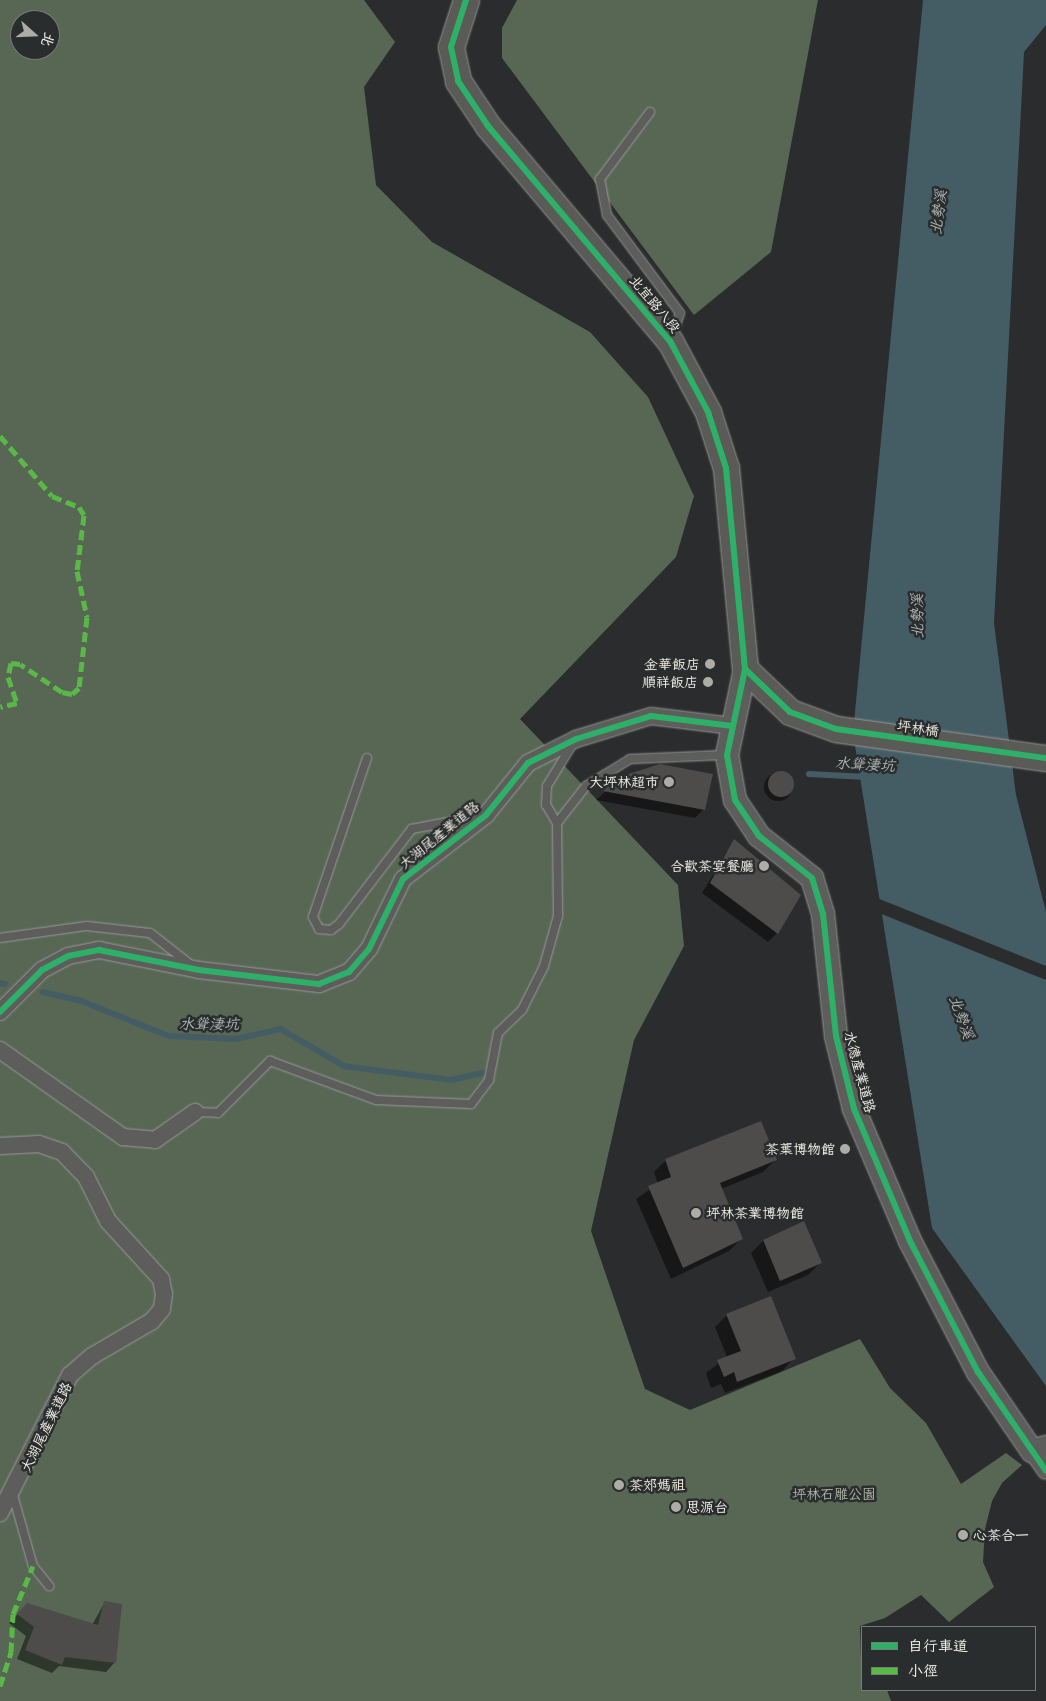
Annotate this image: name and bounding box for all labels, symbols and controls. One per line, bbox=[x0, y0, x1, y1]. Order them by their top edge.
north arrow bbox=[10, 10, 60, 60]
text: 北 bbox=[37, 30, 60, 50]
water label: 北勢溪 bbox=[926, 189, 950, 235]
street label: 北宜路八段 bbox=[626, 272, 684, 336]
water label: 北勢溪 bbox=[908, 593, 926, 639]
place label: 金華飯店 bbox=[644, 656, 700, 672]
marker: 金華飯店 bbox=[704, 658, 716, 670]
place label: 順祥飯店 bbox=[642, 674, 698, 690]
marker: 順祥飯店 bbox=[702, 676, 714, 688]
street label: 坪林橋 bbox=[896, 717, 940, 739]
water label: 水聳淒坑 bbox=[835, 753, 895, 775]
place label: 大坪林超市 bbox=[589, 774, 659, 790]
marker: 大坪林超市 bbox=[663, 776, 675, 788]
street label: 大湖尾產業道路 bbox=[396, 798, 482, 872]
place label: 合歡茶宴餐廳 bbox=[670, 858, 754, 874]
marker: 合歡茶宴餐廳 bbox=[758, 860, 770, 872]
water label: 北勢溪 bbox=[946, 993, 978, 1041]
water label: 水聳淒坑 bbox=[179, 1015, 239, 1033]
street label: 水德產業道路 bbox=[841, 1029, 879, 1115]
place label: 茶葉博物館 bbox=[765, 1141, 835, 1157]
marker: 茶葉博物館 bbox=[839, 1143, 851, 1155]
place label: 坪林茶業博物館 bbox=[706, 1205, 804, 1221]
marker: 坪林茶業博物館 bbox=[690, 1207, 702, 1219]
street label: 大湖尾產業道路 bbox=[17, 1379, 75, 1475]
place label: 茶郊媽祖 bbox=[629, 1477, 685, 1493]
marker: 茶郊媽祖 bbox=[613, 1479, 625, 1491]
park label: 坪林石雕公園 bbox=[792, 1486, 876, 1502]
place label: 思源台 bbox=[686, 1499, 728, 1515]
marker: 思源台 bbox=[670, 1501, 682, 1513]
place label: 心茶合一 bbox=[973, 1527, 1029, 1543]
marker: 心茶合一 bbox=[957, 1529, 969, 1541]
legend bbox=[861, 1626, 1036, 1691]
text: 自行車道 bbox=[908, 1635, 968, 1656]
text: 小徑 bbox=[908, 1660, 938, 1681]

